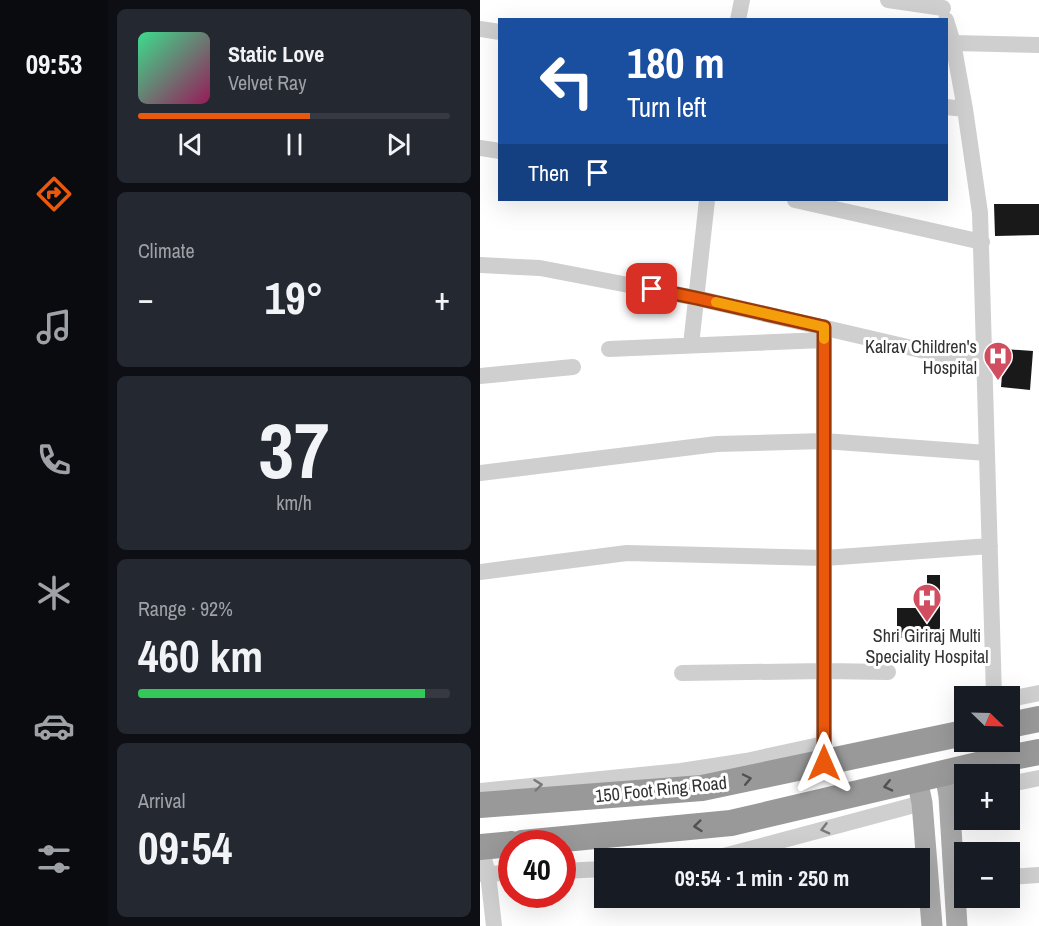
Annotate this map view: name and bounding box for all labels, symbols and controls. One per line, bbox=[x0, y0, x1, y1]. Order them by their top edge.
text: 180 m bbox=[627, 35, 725, 91]
text: Static Love bbox=[228, 39, 324, 69]
icon: left bbox=[528, 42, 606, 120]
text: 09:53 bbox=[26, 46, 82, 82]
text: Velvet Ray bbox=[228, 69, 306, 96]
text: Turn left bbox=[627, 89, 706, 125]
icon: previous bbox=[174, 128, 207, 161]
icon: pause bbox=[278, 128, 311, 161]
icon: next bbox=[382, 128, 415, 161]
icon: arrive bbox=[581, 156, 614, 189]
text: Then bbox=[528, 158, 569, 188]
icon: directions bbox=[33, 173, 75, 215]
text: Climate bbox=[138, 237, 195, 264]
pin bbox=[626, 263, 677, 314]
text: 19° bbox=[264, 267, 324, 328]
icon: arrive bbox=[635, 272, 668, 305]
text: − bbox=[138, 276, 154, 320]
text: + bbox=[434, 276, 450, 320]
icon: music bbox=[33, 306, 75, 348]
place label: Kalrav Children's Hospital bbox=[865, 334, 977, 380]
hospital icon: Kalrav Children's Hospital bbox=[982, 340, 1014, 382]
text: 37 bbox=[258, 397, 330, 502]
icon: phone bbox=[33, 439, 75, 481]
text: km/h bbox=[276, 489, 312, 516]
icon: climate bbox=[33, 572, 75, 614]
hospital icon: Shri Giriraj Multi Speciality Hospital bbox=[911, 582, 943, 624]
text: Range · 92% bbox=[138, 595, 233, 622]
place label: Shri Giriraj Multi Speciality Hospital bbox=[865, 623, 989, 669]
text: 460 km bbox=[138, 625, 263, 686]
north arrow bbox=[954, 686, 1020, 752]
map controls bbox=[954, 686, 1020, 908]
icon: car bbox=[33, 705, 75, 747]
position arrow bbox=[792, 731, 856, 795]
button: + bbox=[954, 764, 1020, 830]
street label: 150 Foot Ring Road bbox=[594, 770, 728, 808]
one-way arrow bbox=[742, 773, 752, 786]
one-way arrow bbox=[534, 779, 543, 792]
one-way arrow bbox=[884, 779, 894, 792]
text: Arrival bbox=[138, 787, 185, 814]
text: 09:54 bbox=[138, 817, 232, 878]
one-way arrow bbox=[693, 819, 702, 832]
one-way arrow bbox=[820, 822, 831, 834]
speed limit sign: 40 bbox=[498, 830, 576, 908]
icon: filters bbox=[33, 838, 75, 880]
button: − bbox=[954, 842, 1020, 908]
text: 09:54 · 1 min · 250 m bbox=[675, 863, 849, 893]

